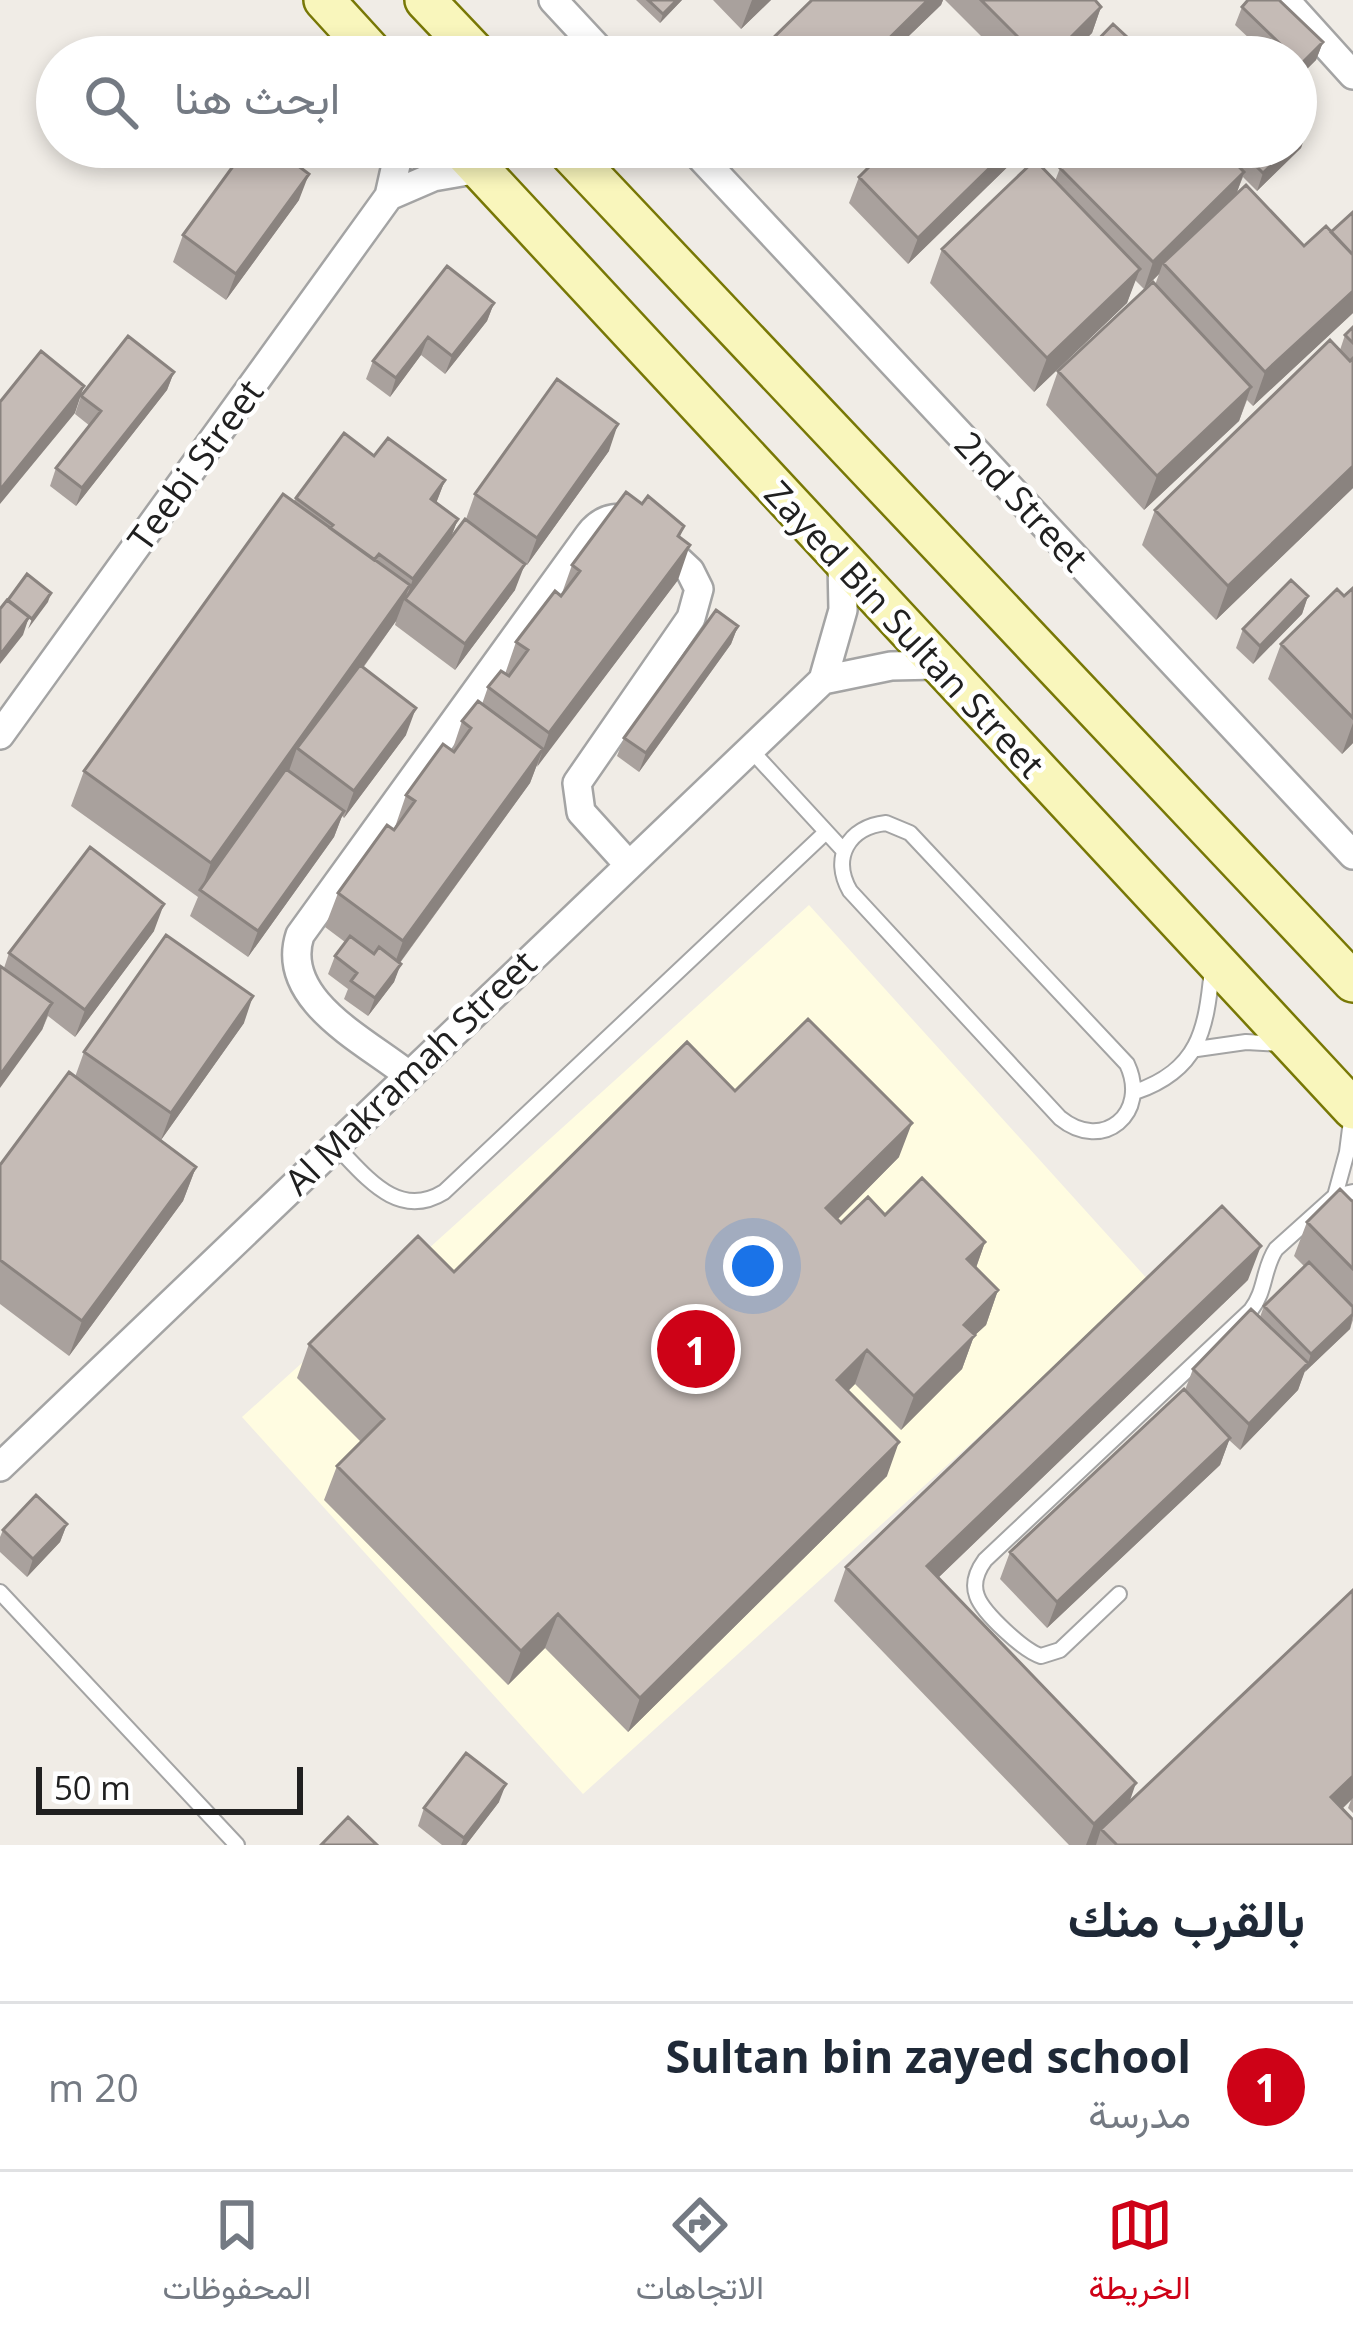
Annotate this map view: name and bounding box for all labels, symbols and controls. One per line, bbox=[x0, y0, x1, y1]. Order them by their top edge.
search box bbox=[36, 36, 1317, 168]
text: ابحث هنا bbox=[174, 66, 340, 127]
icon: search bbox=[78, 69, 144, 135]
street label: Teebi Street bbox=[116, 369, 274, 561]
street label: 2nd Street bbox=[945, 420, 1099, 582]
street label: Zayed Bin Sultan Street bbox=[754, 470, 1056, 788]
street label: Al Makramah Street bbox=[273, 939, 547, 1205]
your location bbox=[723, 1236, 783, 1296]
pin: 1 bbox=[657, 1304, 735, 1394]
scale bar bbox=[36, 1761, 303, 1814]
text: 50 m bbox=[54, 1765, 131, 1810]
text: بالقرب منك bbox=[1068, 1882, 1305, 1952]
text: Sultan bin zayed school bbox=[665, 2025, 1191, 2086]
text: 20 m bbox=[48, 2060, 139, 2113]
text: 1 bbox=[1255, 2060, 1277, 2113]
text: مدرسة bbox=[1088, 2086, 1191, 2139]
tab: المحفوظات bbox=[162, 2192, 311, 2317]
tab: الاتجاهات bbox=[636, 2192, 764, 2317]
tab: الخريطة bbox=[1089, 2192, 1191, 2317]

